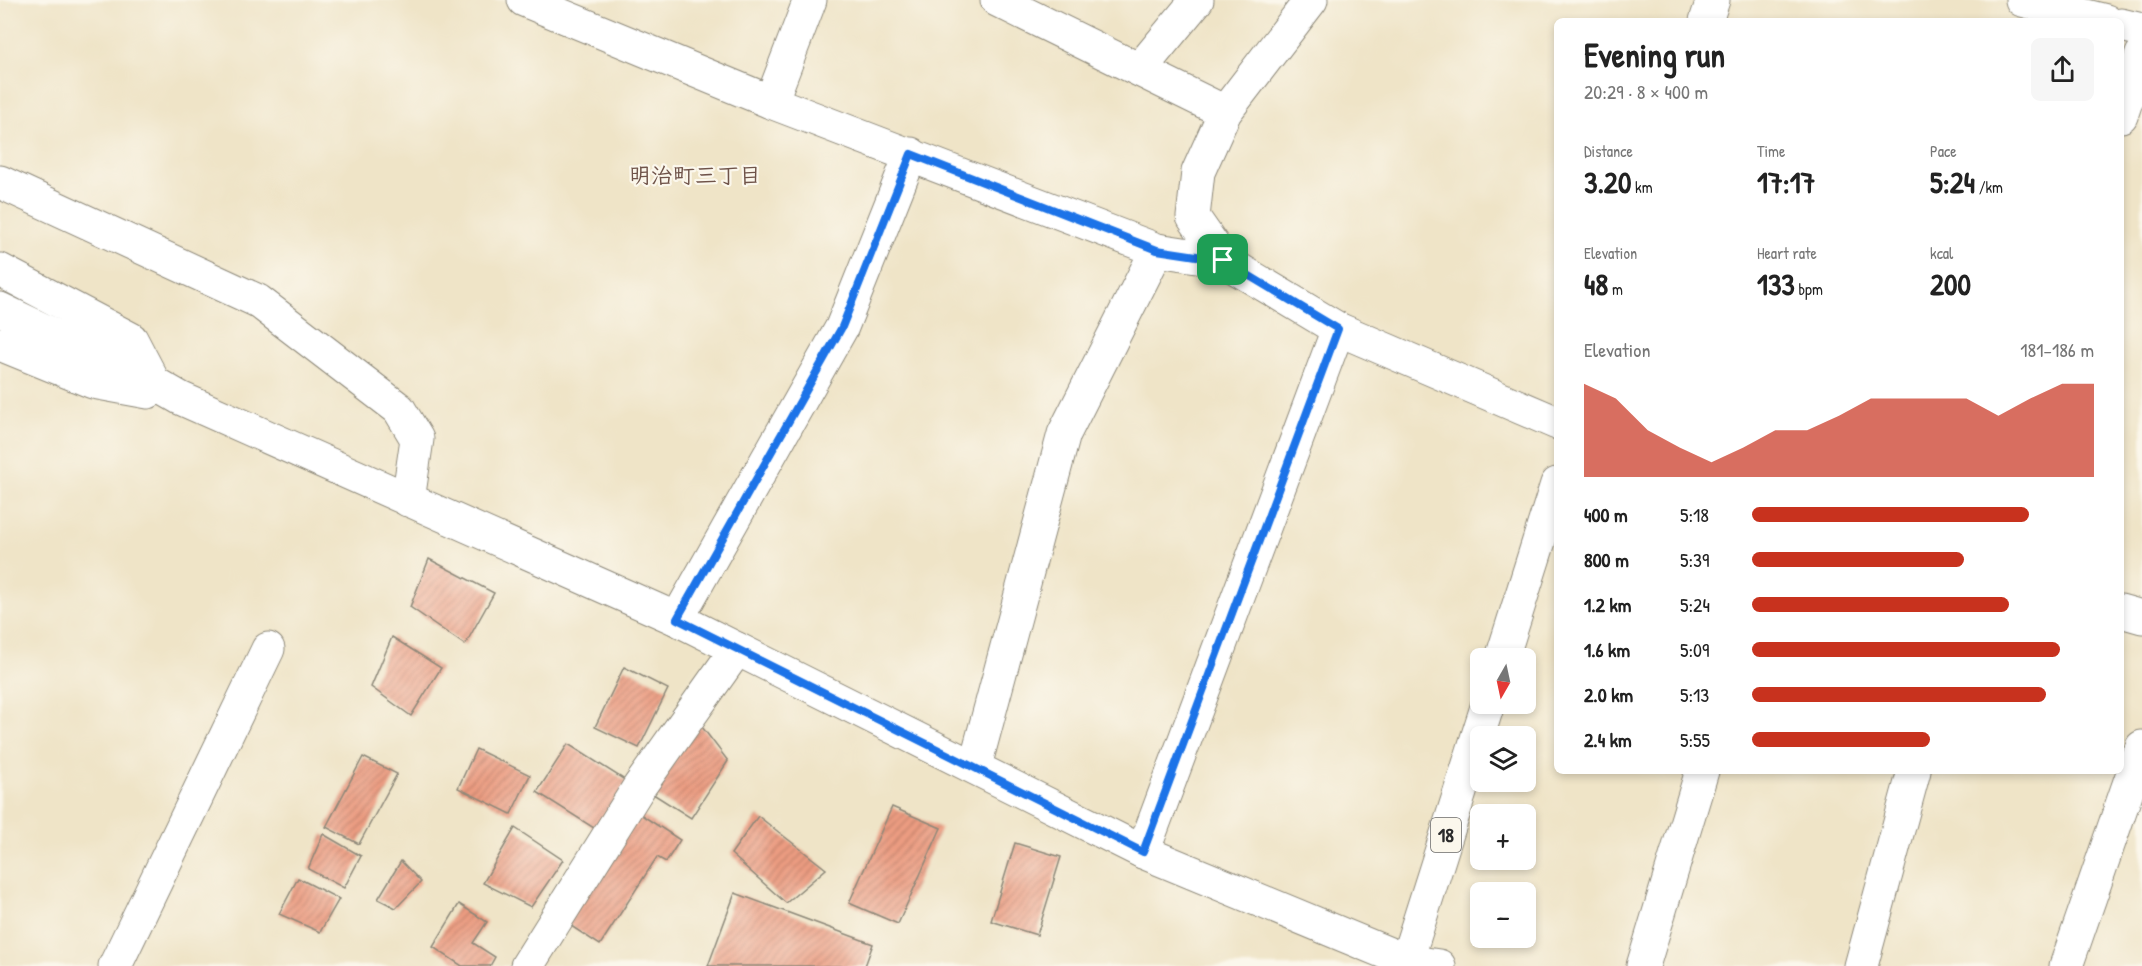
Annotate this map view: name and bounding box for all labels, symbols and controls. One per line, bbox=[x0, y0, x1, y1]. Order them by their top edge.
text: Evening run bbox=[1584, 33, 1725, 77]
button: share bbox=[2031, 38, 2094, 101]
text: 20:29 · 8 × 400 m bbox=[1584, 78, 1708, 105]
text: Distance bbox=[1584, 140, 1633, 162]
text: Time bbox=[1757, 140, 1785, 162]
text: Pace bbox=[1930, 140, 1957, 162]
district label: 明治町三丁目 bbox=[629, 160, 761, 190]
text: 3.20 bbox=[1584, 162, 1631, 202]
text: 17:17 bbox=[1757, 162, 1815, 202]
text: 5:24 bbox=[1930, 162, 1975, 202]
text: km bbox=[1631, 176, 1653, 198]
text: /km bbox=[1975, 176, 2003, 198]
pin bbox=[1197, 234, 1248, 285]
text: Elevation bbox=[1584, 242, 1637, 264]
text: Heart rate bbox=[1757, 242, 1817, 264]
text: kcal bbox=[1930, 242, 1953, 264]
icon: arrive bbox=[1206, 243, 1239, 276]
text: 48 bbox=[1584, 264, 1608, 304]
text: 133 bbox=[1757, 264, 1795, 304]
text: 200 bbox=[1930, 264, 1971, 304]
text: m bbox=[1608, 278, 1623, 300]
text: bpm bbox=[1795, 278, 1823, 300]
text: Elevation bbox=[1584, 336, 1650, 363]
text: 181–186 m bbox=[2020, 336, 2094, 363]
text: 400 m bbox=[1584, 501, 1628, 528]
text: 5:18 bbox=[1680, 501, 1709, 528]
text: 800 m bbox=[1584, 546, 1629, 573]
text: 5:39 bbox=[1680, 546, 1709, 573]
text: 1.2 km bbox=[1584, 591, 1631, 618]
text: 5:24 bbox=[1680, 591, 1710, 618]
text: 1.6 km bbox=[1584, 636, 1630, 663]
text: 5:09 bbox=[1680, 636, 1709, 663]
north arrow bbox=[1470, 648, 1536, 714]
map controls bbox=[1470, 648, 1536, 948]
text: 2.0 km bbox=[1584, 681, 1633, 708]
text: 5:13 bbox=[1680, 681, 1709, 708]
button: layers bbox=[1470, 726, 1536, 792]
text: 2.4 km bbox=[1584, 726, 1632, 753]
text: 5:55 bbox=[1680, 726, 1710, 753]
button: + bbox=[1470, 804, 1536, 870]
road number: 18 bbox=[1431, 818, 1461, 852]
button: − bbox=[1470, 882, 1536, 948]

